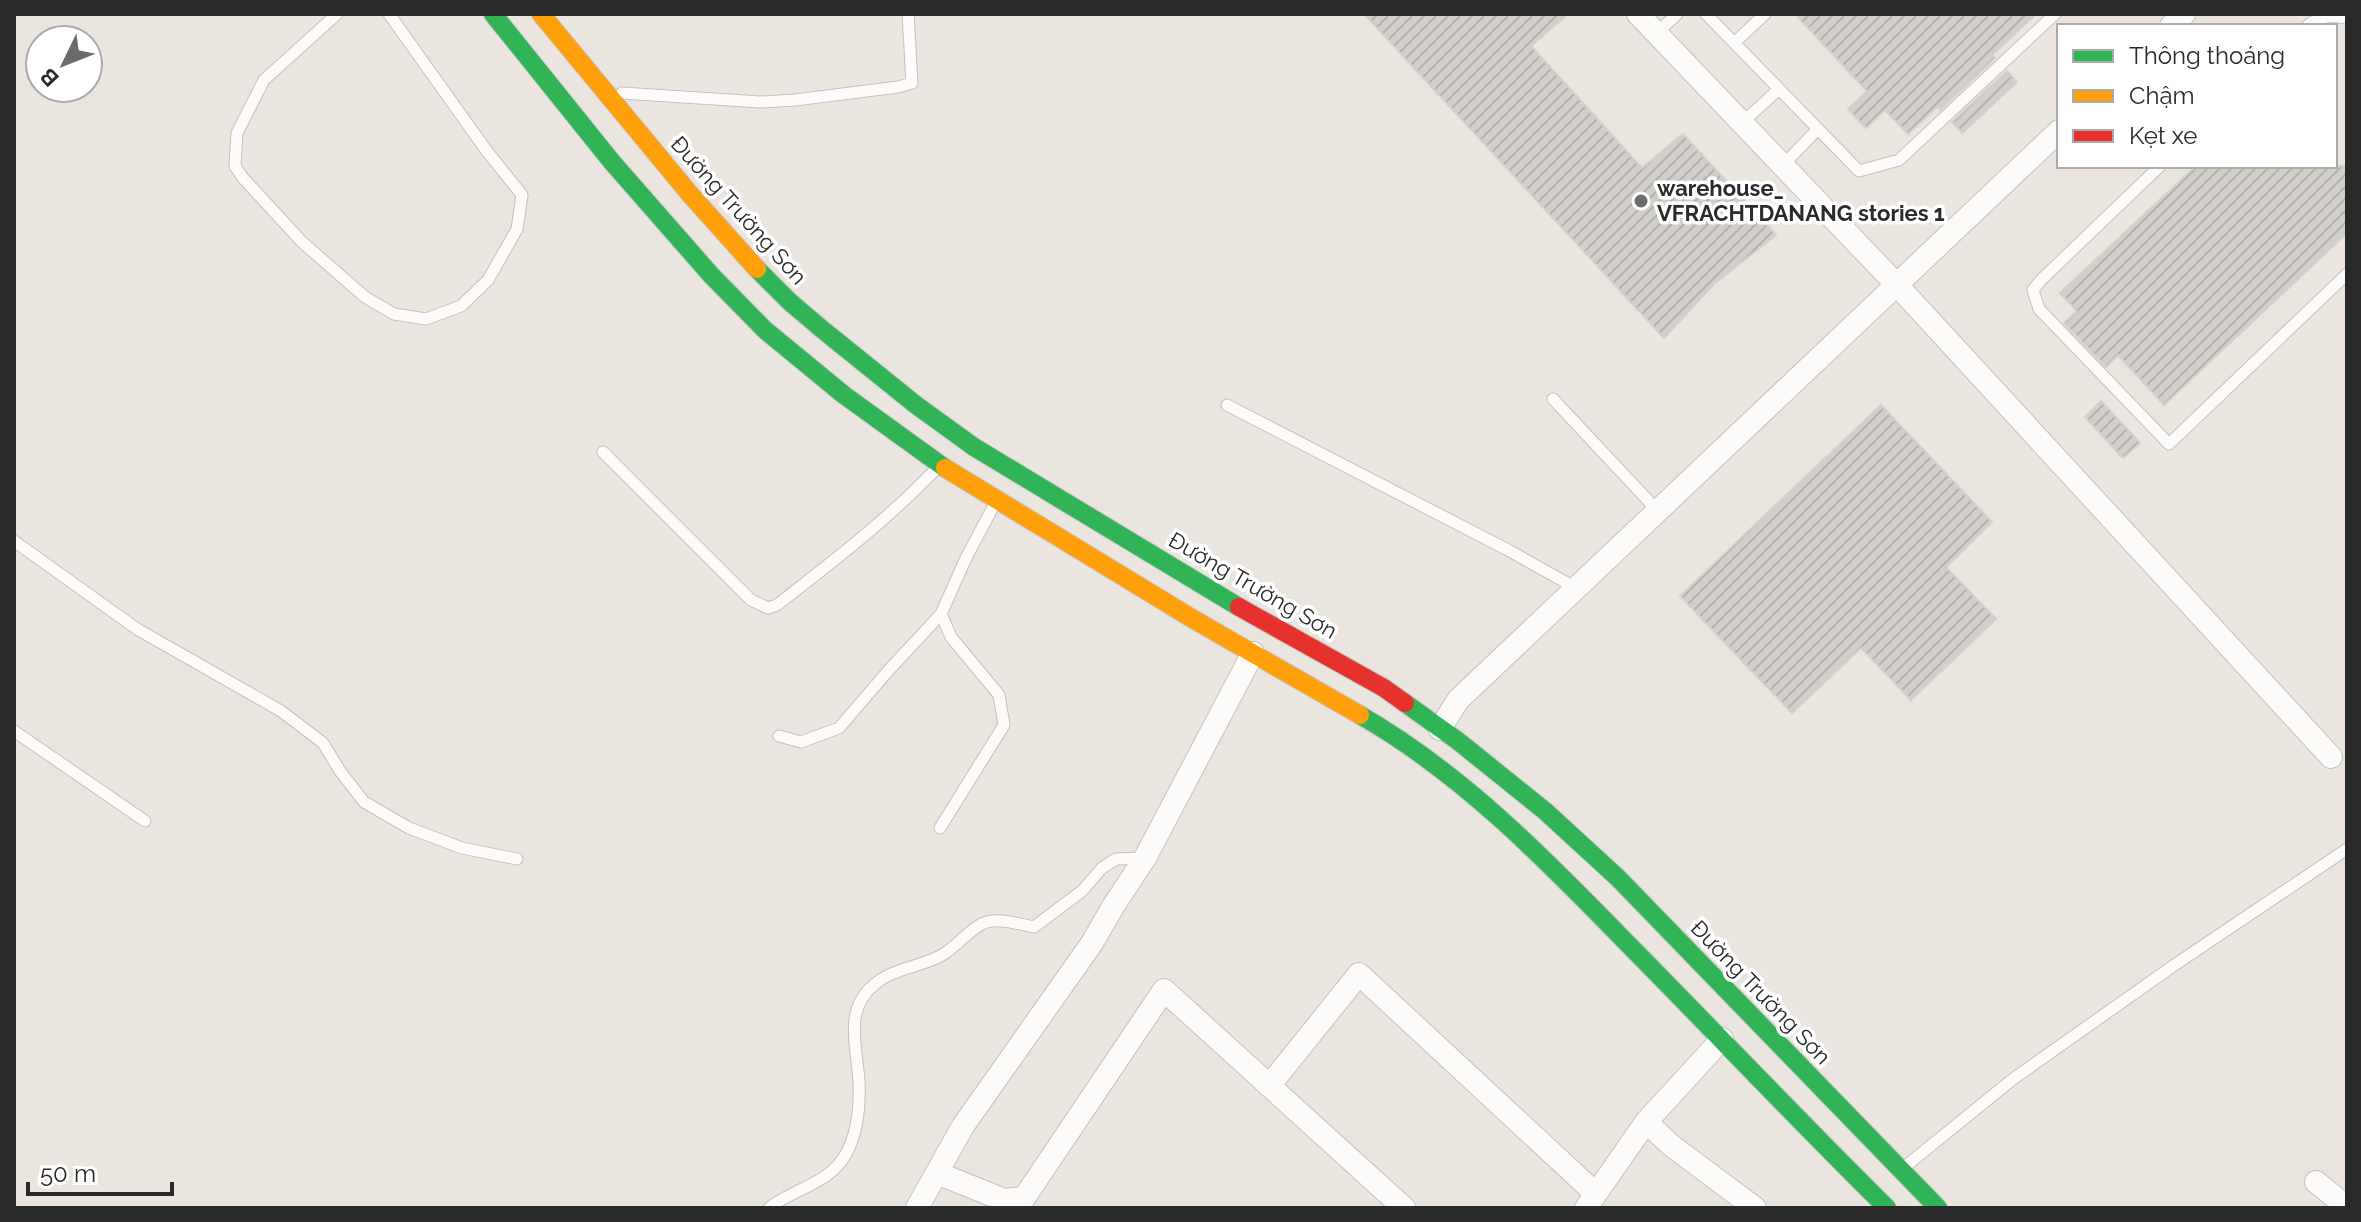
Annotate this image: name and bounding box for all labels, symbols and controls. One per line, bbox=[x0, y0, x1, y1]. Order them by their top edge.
north arrow bbox=[24, 24, 104, 104]
legend bbox=[2057, 24, 2337, 168]
text: Thông thoáng bbox=[2129, 41, 2285, 70]
text: B bbox=[35, 63, 64, 92]
text: Chậm bbox=[2129, 81, 2195, 110]
text: Kẹt xe bbox=[2129, 121, 2197, 150]
street label: Đường Trường Sơn bbox=[666, 131, 812, 289]
place label: warehouse_ VFRACHTDANANG stories 1 bbox=[1657, 175, 1945, 226]
marker: warehouse_ VFRACHTDANANG stories 1 bbox=[1632, 192, 1650, 210]
street label: Đường Trường Sơn bbox=[1164, 526, 1342, 644]
street label: Đường Trường Sơn bbox=[1686, 915, 1836, 1069]
scale bar bbox=[28, 1146, 172, 1196]
text: 50 m bbox=[40, 1159, 96, 1188]

